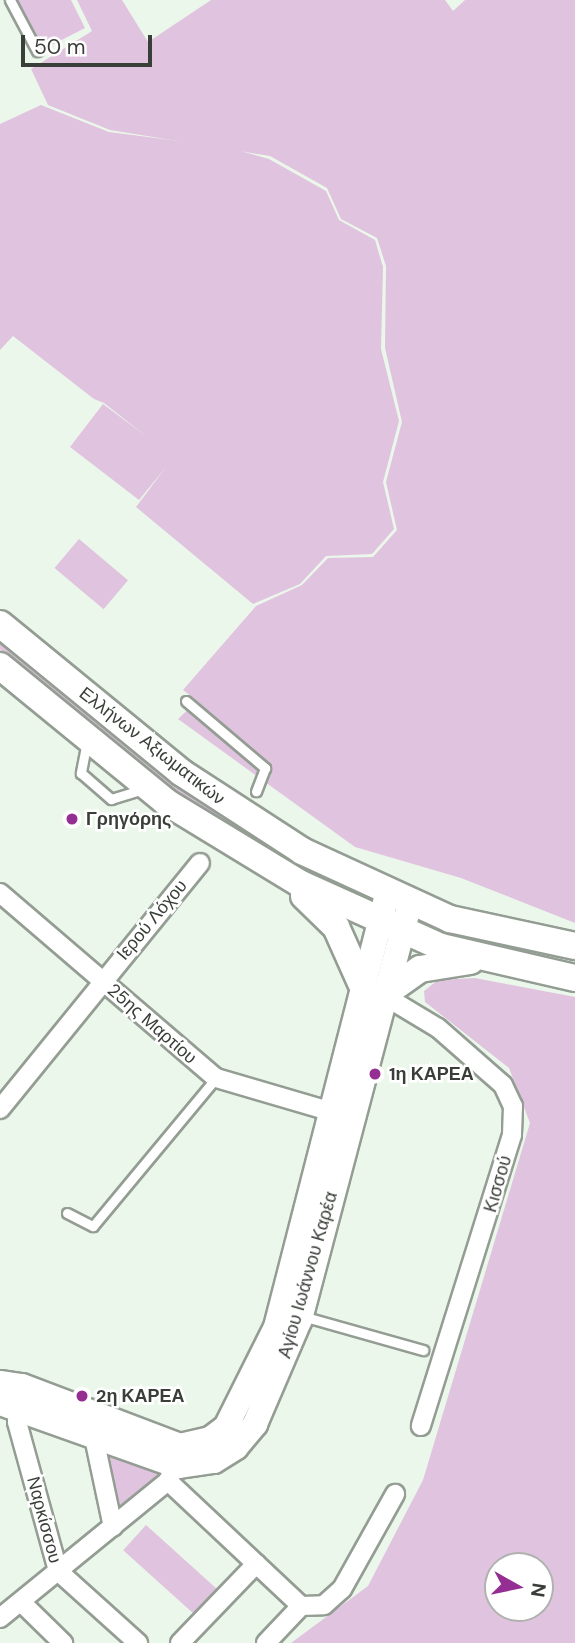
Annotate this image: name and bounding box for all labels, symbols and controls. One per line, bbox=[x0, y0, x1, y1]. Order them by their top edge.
scale bar bbox=[24, 21, 156, 65]
text: 50 m bbox=[34, 33, 85, 61]
street label: Ελλήνων Αξιωματικών bbox=[75, 682, 229, 810]
place label: Γρηγόρης bbox=[86, 808, 171, 830]
marker: Γρηγόρης bbox=[64, 811, 80, 827]
street label: Ιερού Λόχου bbox=[112, 875, 192, 965]
street label: 25ης Μαρτίου bbox=[103, 979, 201, 1069]
place label: 1η ΚΑΡΕΑ bbox=[389, 1063, 474, 1085]
marker: 1η ΚΑΡΕΑ bbox=[367, 1066, 383, 1082]
street label: Κισσού bbox=[480, 1153, 516, 1215]
street label: Αγίου Ιωάννου Καρέα bbox=[274, 1189, 342, 1361]
place label: 2η ΚΑΡΕΑ bbox=[96, 1385, 185, 1407]
marker: 2η ΚΑΡΕΑ bbox=[74, 1388, 90, 1404]
street label: Ναρκίσσου bbox=[22, 1474, 66, 1566]
north arrow bbox=[484, 1552, 554, 1622]
text: N bbox=[525, 1581, 552, 1599]

